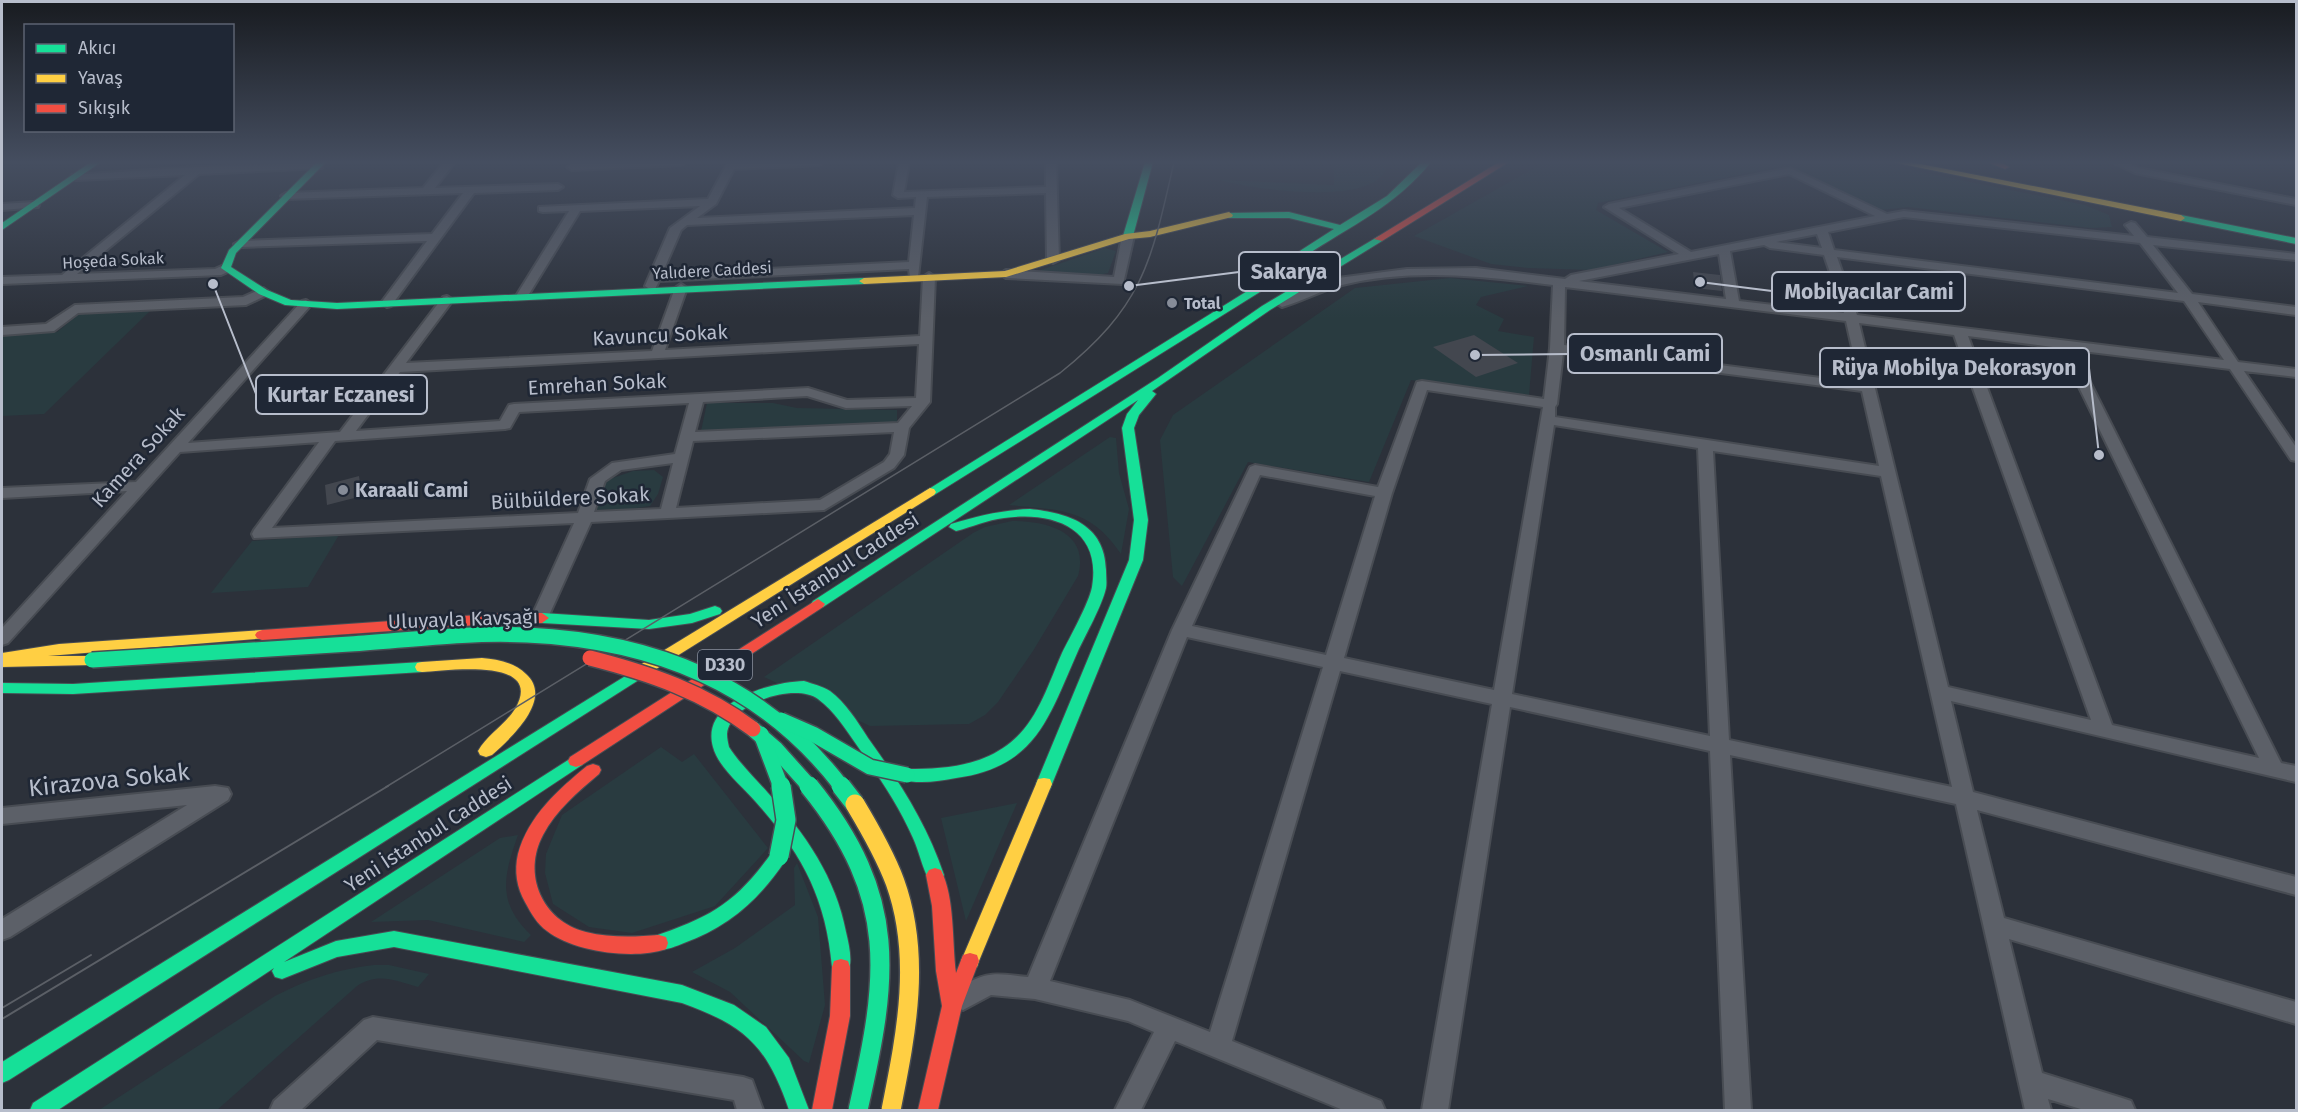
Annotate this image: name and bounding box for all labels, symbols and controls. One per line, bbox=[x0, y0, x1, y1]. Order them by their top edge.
legend bbox=[24, 24, 234, 132]
text: Akıcı bbox=[78, 37, 116, 59]
text: Yavaş bbox=[78, 67, 123, 89]
text: Sıkışık bbox=[78, 97, 131, 119]
street label: Hoşeda Sokak bbox=[62, 248, 165, 274]
callout: Sakarya bbox=[1239, 252, 1340, 291]
street label: Yalıdere Caddesi bbox=[652, 258, 772, 283]
text: Sakarya bbox=[1251, 259, 1327, 285]
callout: Mobilyacılar Cami bbox=[1772, 272, 1965, 311]
text: Mobilyacılar Cami bbox=[1784, 279, 1954, 305]
place label: Total bbox=[1184, 294, 1221, 313]
marker: Total bbox=[1165, 296, 1179, 310]
street label: Kavuncu Sokak bbox=[592, 319, 729, 351]
callout: Osmanlı Cami bbox=[1568, 334, 1722, 373]
text: Osmanlı Cami bbox=[1580, 341, 1710, 367]
callout: Rüya Mobilya Dekorasyon bbox=[1820, 348, 2089, 387]
text: Rüya Mobilya Dekorasyon bbox=[1832, 355, 2076, 381]
street label: Emrehan Sokak bbox=[527, 368, 668, 400]
callout: Kurtar Eczanesi bbox=[256, 375, 427, 414]
text: Kurtar Eczanesi bbox=[267, 382, 415, 408]
street label: Kamera Sokak bbox=[86, 401, 190, 512]
place label: Karaali Cami bbox=[355, 478, 469, 502]
street label: Bülbüldere Sokak bbox=[490, 482, 651, 514]
marker: Karaali Cami bbox=[336, 483, 350, 497]
street label: Yeni İstanbul Caddesi bbox=[747, 507, 923, 633]
street label: Uluyayla Kavşağı bbox=[387, 604, 539, 635]
road number: D330 bbox=[698, 650, 752, 680]
street label: Kirazova Sokak bbox=[27, 758, 192, 802]
street label: Yeni İstanbul Caddesi bbox=[340, 771, 516, 897]

